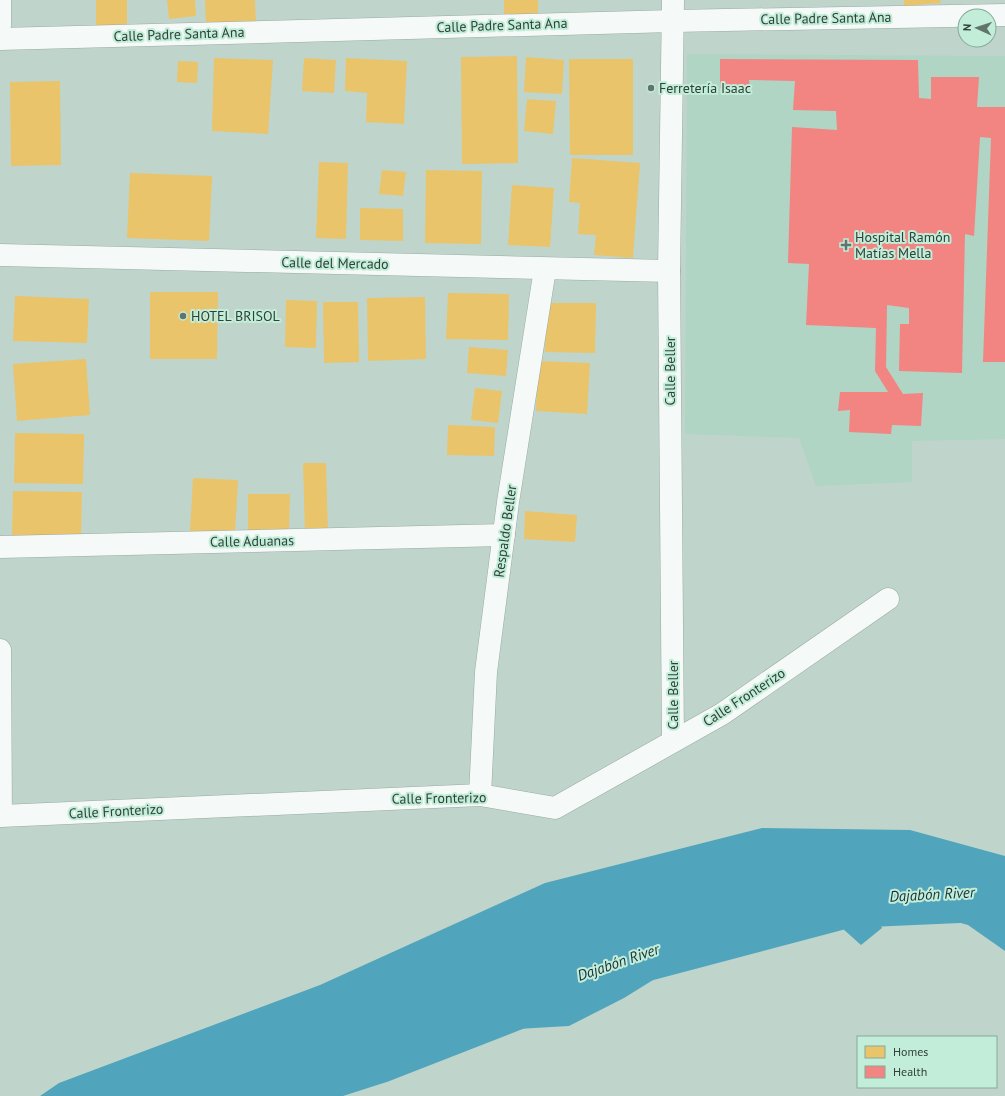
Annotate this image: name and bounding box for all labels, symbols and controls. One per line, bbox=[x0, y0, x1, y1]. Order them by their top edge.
street label: Calle Padre Santa Ana bbox=[760, 8, 892, 28]
north arrow bbox=[957, 8, 997, 48]
street label: Calle Padre Santa Ana bbox=[436, 14, 568, 36]
street label: Calle Padre Santa Ana bbox=[113, 23, 245, 45]
text: N bbox=[960, 23, 974, 31]
place label: Ferretería Isaac bbox=[659, 79, 751, 97]
marker: Ferretería Isaac bbox=[646, 83, 656, 93]
place label: Hospital Ramón Matías Mella bbox=[855, 228, 950, 262]
marker: Hospital Ramón Matías Mella bbox=[840, 239, 852, 251]
street label: Calle del Mercado bbox=[281, 253, 389, 273]
place label: HOTEL BRISOL bbox=[191, 307, 280, 325]
marker: HOTEL BRISOL bbox=[178, 311, 188, 321]
street label: Calle Beller bbox=[661, 336, 679, 406]
street label: Respaldo Beller bbox=[490, 483, 520, 578]
street label: Calle Aduanas bbox=[210, 531, 294, 551]
street label: Calle Beller bbox=[664, 660, 682, 730]
street label: Calle Fronterizo bbox=[699, 664, 789, 730]
street label: Calle Fronterizo bbox=[392, 788, 486, 808]
street label: Calle Fronterizo bbox=[68, 800, 164, 822]
water label: Dajabón River bbox=[889, 882, 976, 906]
water label: Dajabón River bbox=[575, 939, 662, 985]
legend bbox=[857, 1036, 997, 1088]
text: Homes bbox=[893, 1044, 928, 1059]
text: Health bbox=[893, 1064, 927, 1079]

